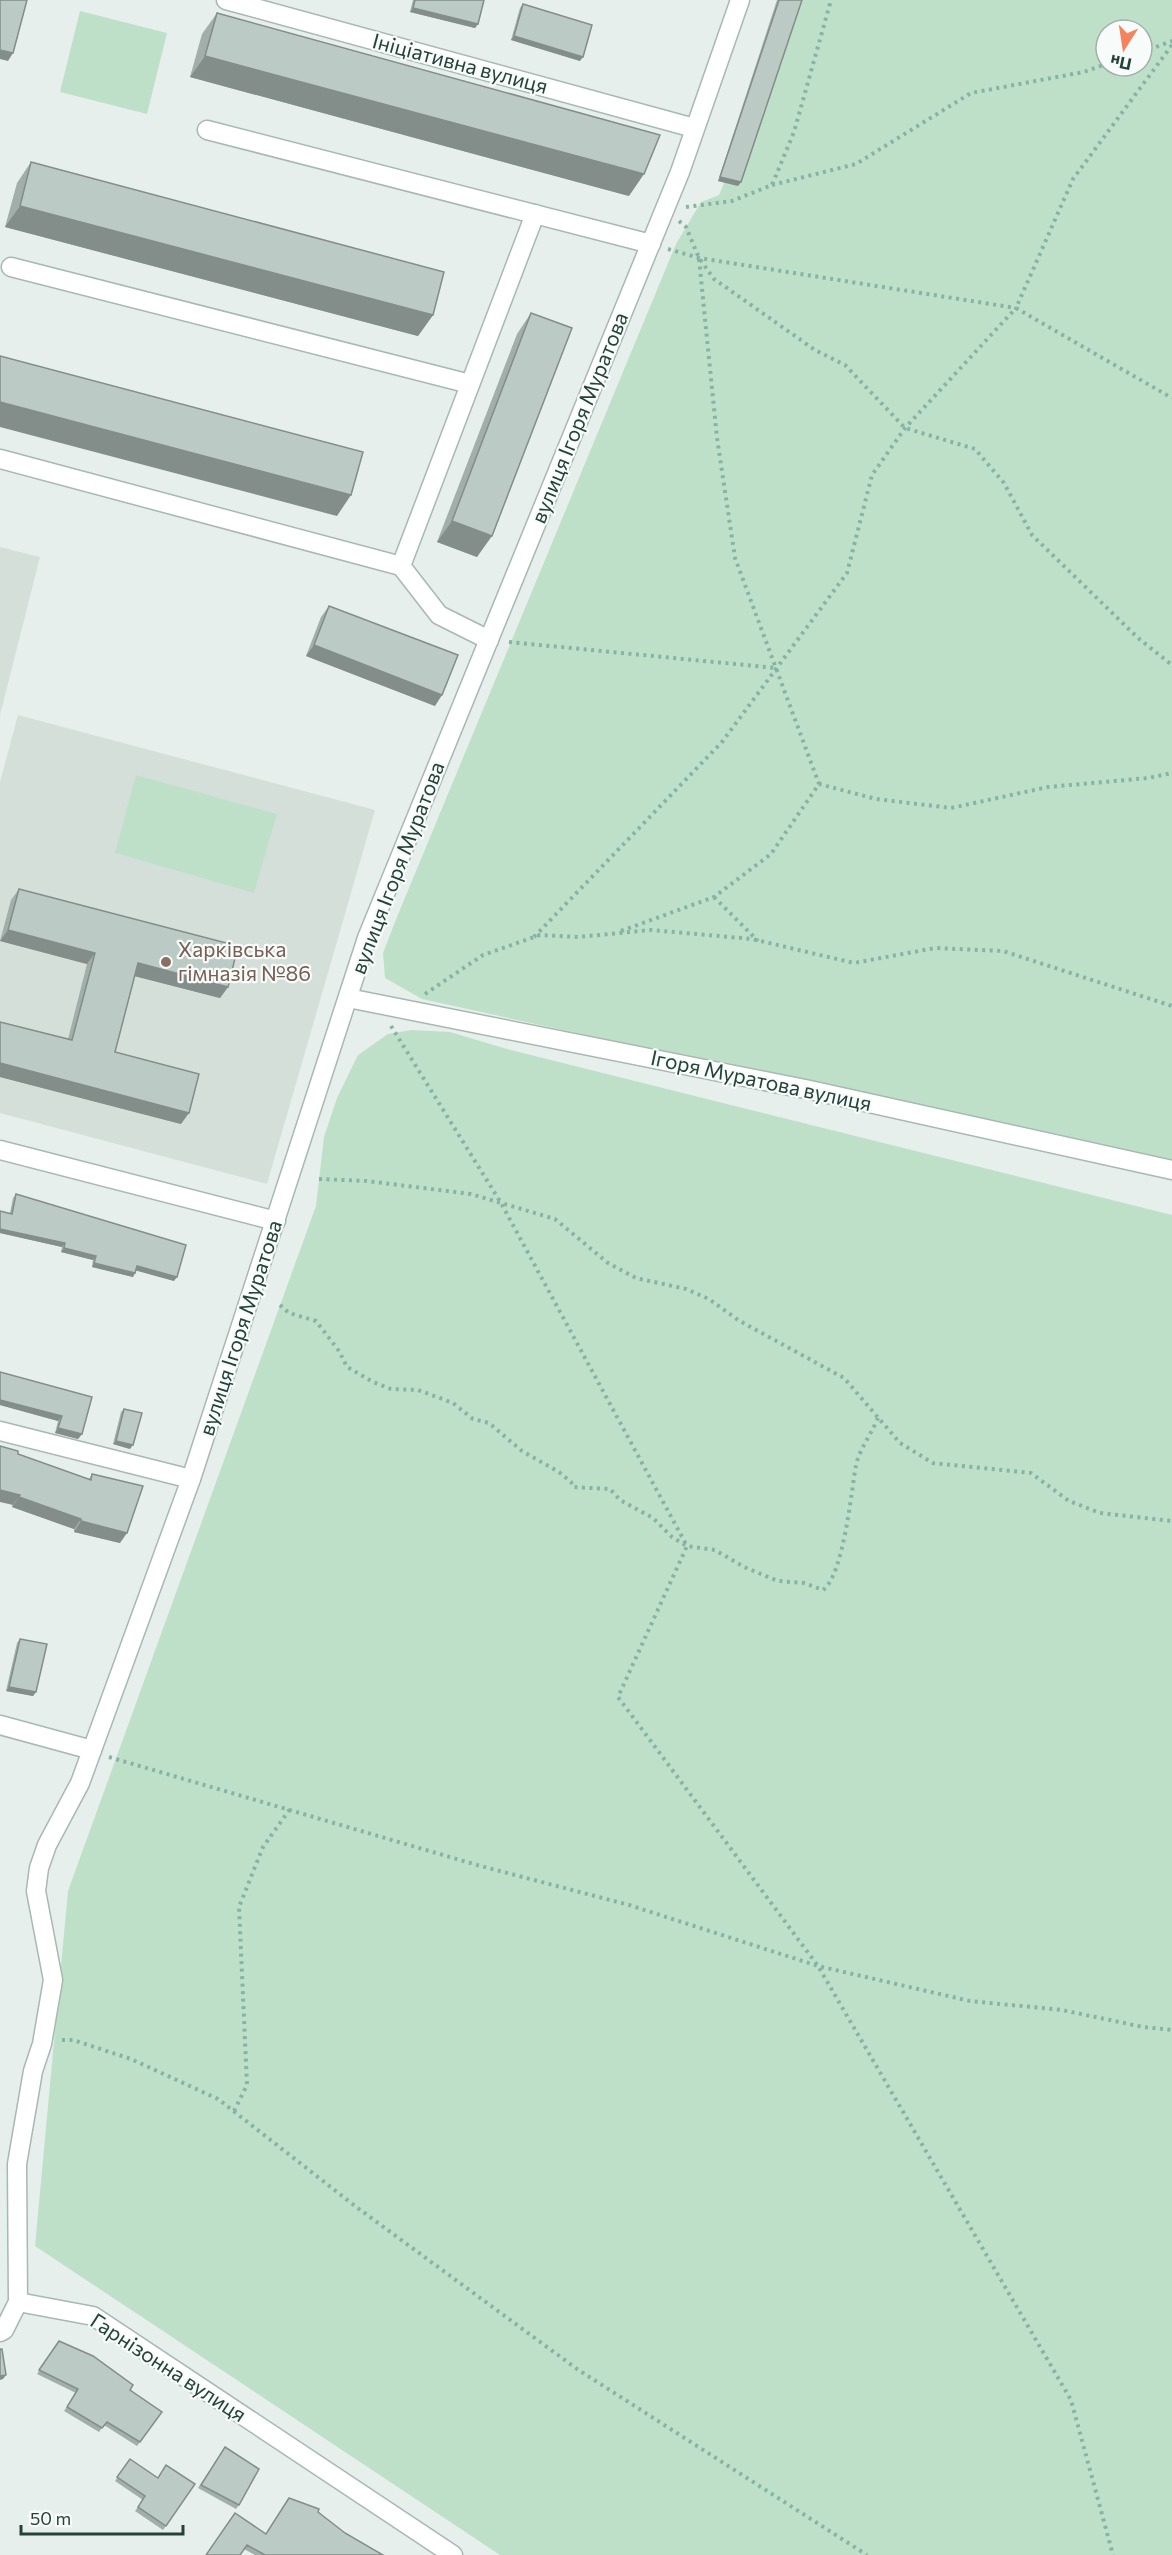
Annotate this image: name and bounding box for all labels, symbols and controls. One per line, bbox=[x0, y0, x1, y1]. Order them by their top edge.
north arrow bbox=[1094, 18, 1154, 78]
street label: Ініціативна вулиця bbox=[370, 27, 551, 98]
text: Пн bbox=[1108, 52, 1133, 75]
street label: вулиця Ігоря Муратова bbox=[525, 308, 632, 527]
street label: вулиця Ігоря Муратова bbox=[345, 758, 449, 977]
place label: Харківська гімназія №86 bbox=[178, 936, 311, 985]
marker: Харківська гімназія №86 bbox=[159, 955, 173, 969]
street label: Ігоря Муратова вулиця bbox=[649, 1044, 874, 1115]
street label: вулиця Ігоря Муратова bbox=[193, 1217, 286, 1439]
street label: Гарнізонна вулиця bbox=[86, 2307, 251, 2426]
scale bar bbox=[21, 2498, 183, 2536]
text: 50 m bbox=[30, 2507, 71, 2529]

